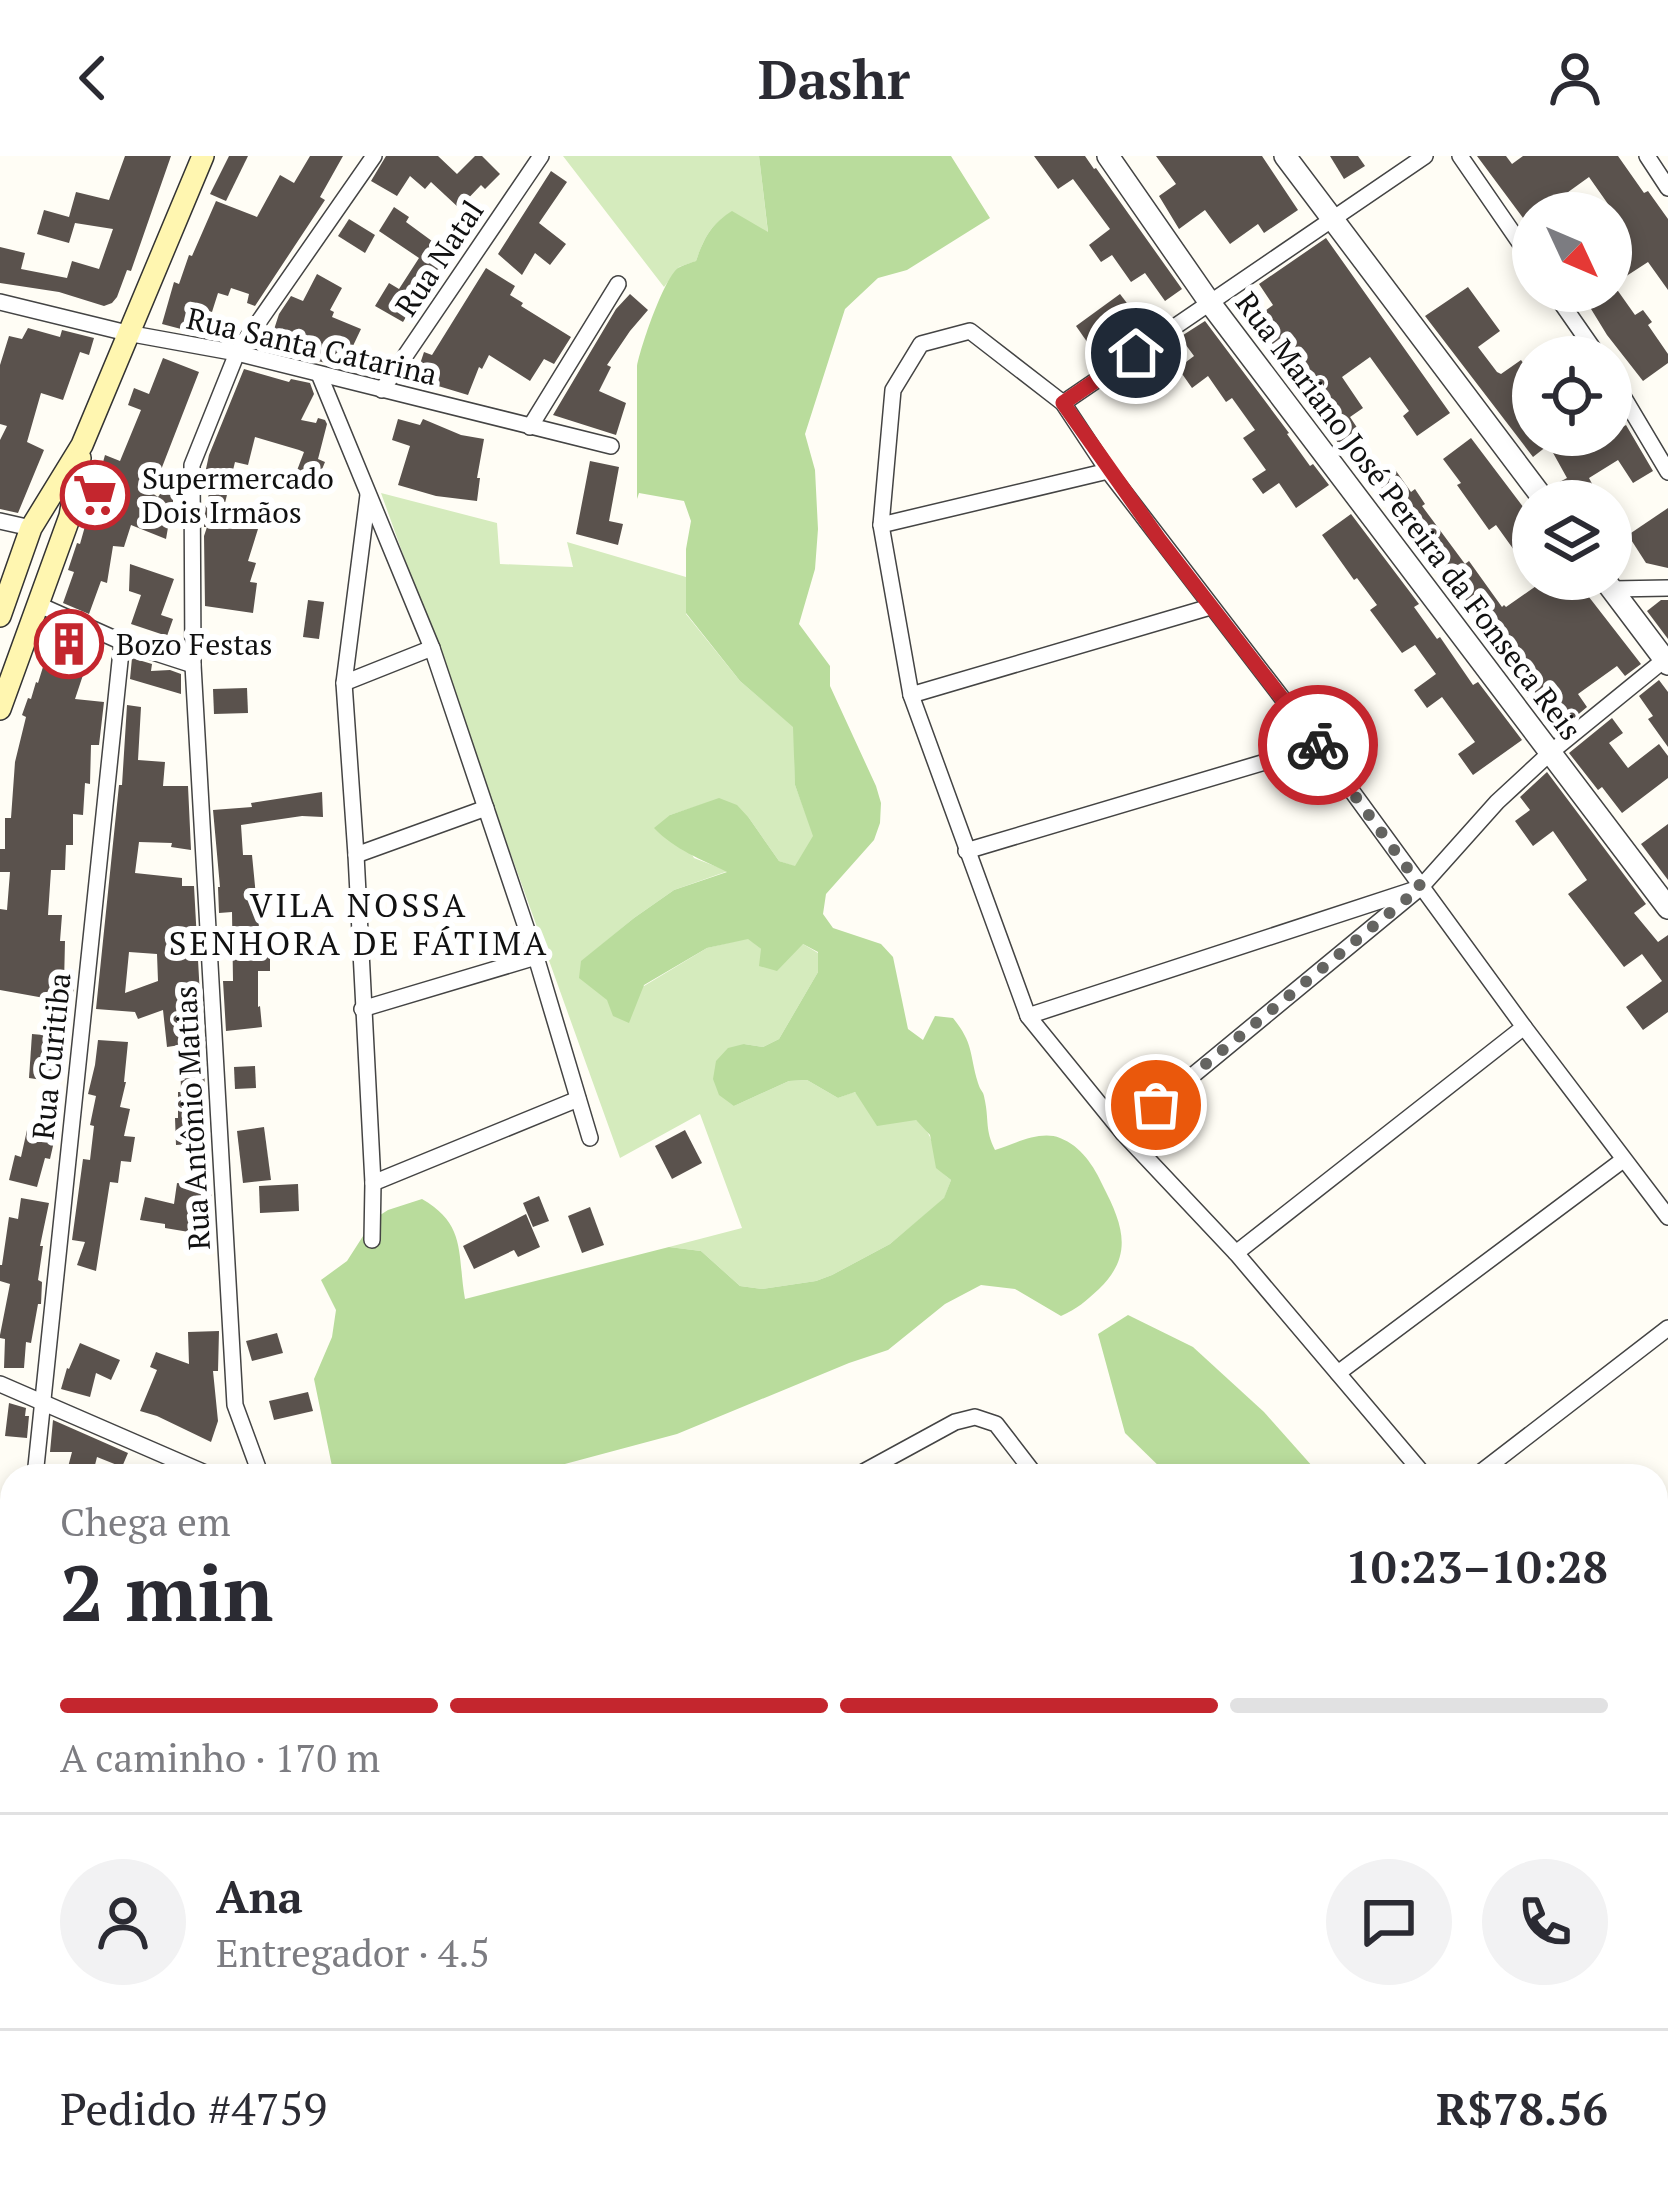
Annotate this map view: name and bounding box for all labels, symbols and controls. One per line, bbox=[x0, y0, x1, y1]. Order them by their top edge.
text: Dashr bbox=[758, 43, 910, 114]
icon: back bbox=[60, 45, 126, 111]
icon: person bbox=[1542, 45, 1608, 111]
street label: Rua Natal bbox=[386, 192, 492, 324]
north arrow bbox=[1512, 192, 1632, 312]
map controls bbox=[1512, 192, 1632, 600]
street label: Rua Mariano José Pereira da Fonseca Reis bbox=[1227, 284, 1591, 748]
street label: Rua Santa Catarina bbox=[183, 298, 441, 394]
pin bbox=[1085, 302, 1187, 404]
icon: home bbox=[1103, 320, 1169, 386]
button: locate bbox=[1512, 336, 1632, 456]
place label: Supermercado Dois Irmãos bbox=[142, 458, 334, 532]
supermarket icon: Supermercado Dois Irmãos bbox=[60, 460, 130, 530]
button: layers bbox=[1512, 480, 1632, 600]
building icon: Bozo Festas bbox=[34, 609, 104, 679]
place label: Bozo Festas bbox=[116, 624, 273, 664]
courier bbox=[1258, 685, 1378, 805]
icon: bike bbox=[1285, 712, 1351, 778]
district label: VILA NOSSA SENHORA DE FÁTIMA bbox=[169, 883, 549, 964]
street label: Rua Curitiba bbox=[22, 971, 80, 1141]
street label: Rua Antônio Matias bbox=[165, 985, 219, 1251]
pin bbox=[1105, 1054, 1207, 1156]
icon: bag bbox=[1123, 1072, 1189, 1138]
text: Chega em bbox=[60, 1495, 231, 1547]
text: 10:23–10:28 bbox=[1346, 1536, 1608, 1596]
text: 2 min bbox=[60, 1540, 273, 1643]
text: A caminho · 170 m bbox=[60, 1731, 380, 1783]
button: person bbox=[60, 1859, 186, 1985]
button: chat bbox=[1326, 1859, 1452, 1985]
button: phone bbox=[1482, 1859, 1608, 1985]
text: Ana bbox=[216, 1866, 303, 1926]
text: Entregador · 4.5 bbox=[216, 1926, 490, 1978]
text: Pedido #4759 bbox=[60, 2078, 327, 2138]
text: R$78.56 bbox=[1436, 2078, 1608, 2138]

